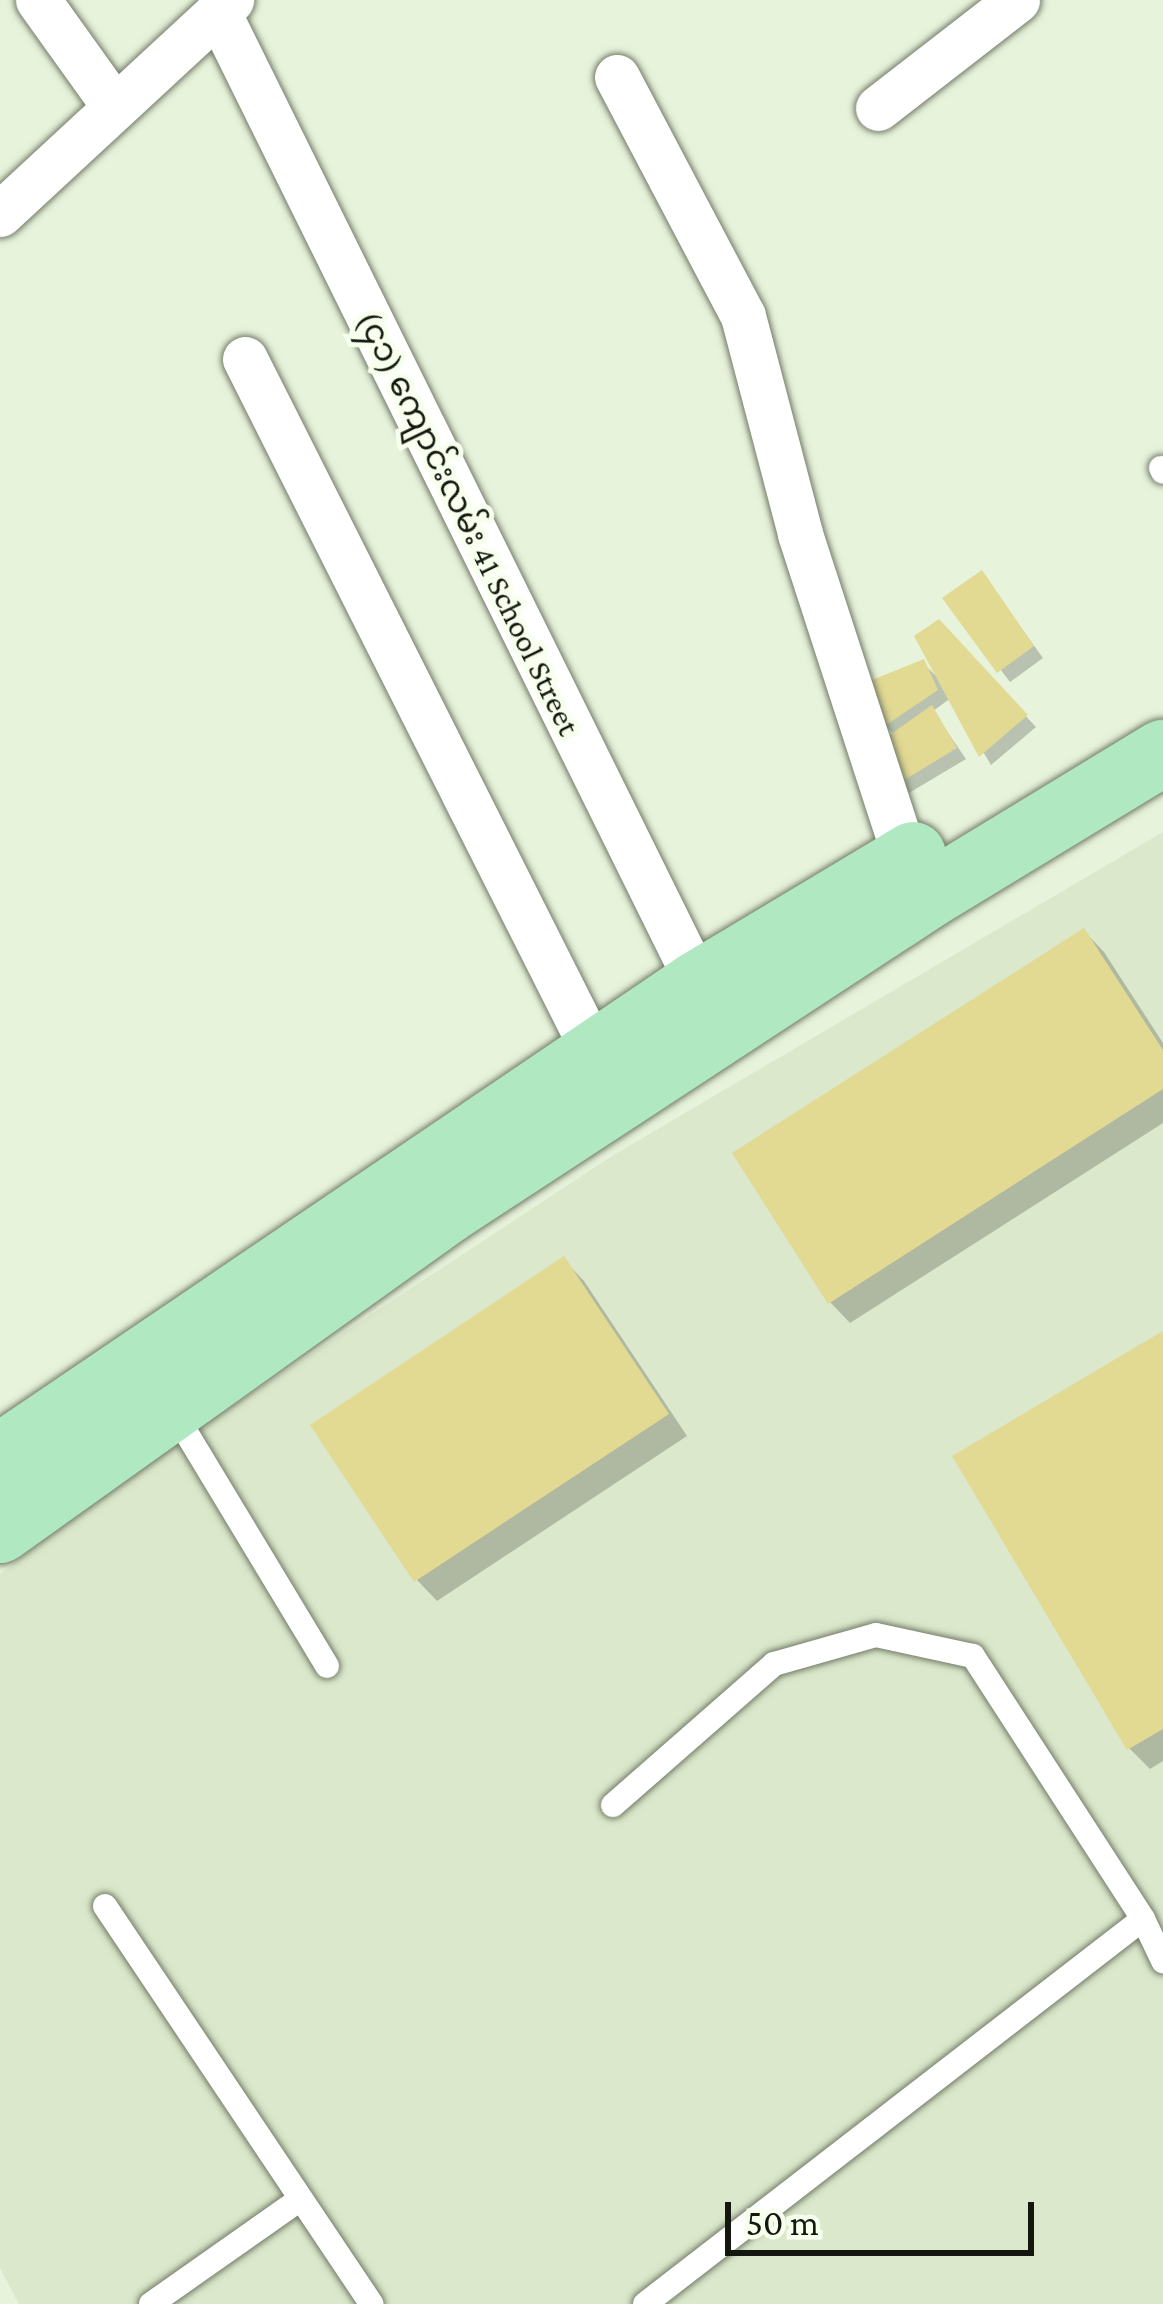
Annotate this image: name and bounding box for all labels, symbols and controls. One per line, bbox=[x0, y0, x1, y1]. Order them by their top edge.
street label: (၄၁) ကျောင်းလမ်း 41 School Street bbox=[349, 305, 589, 741]
scale bar bbox=[731, 2178, 1040, 2252]
text: 50 m bbox=[746, 2203, 819, 2243]

